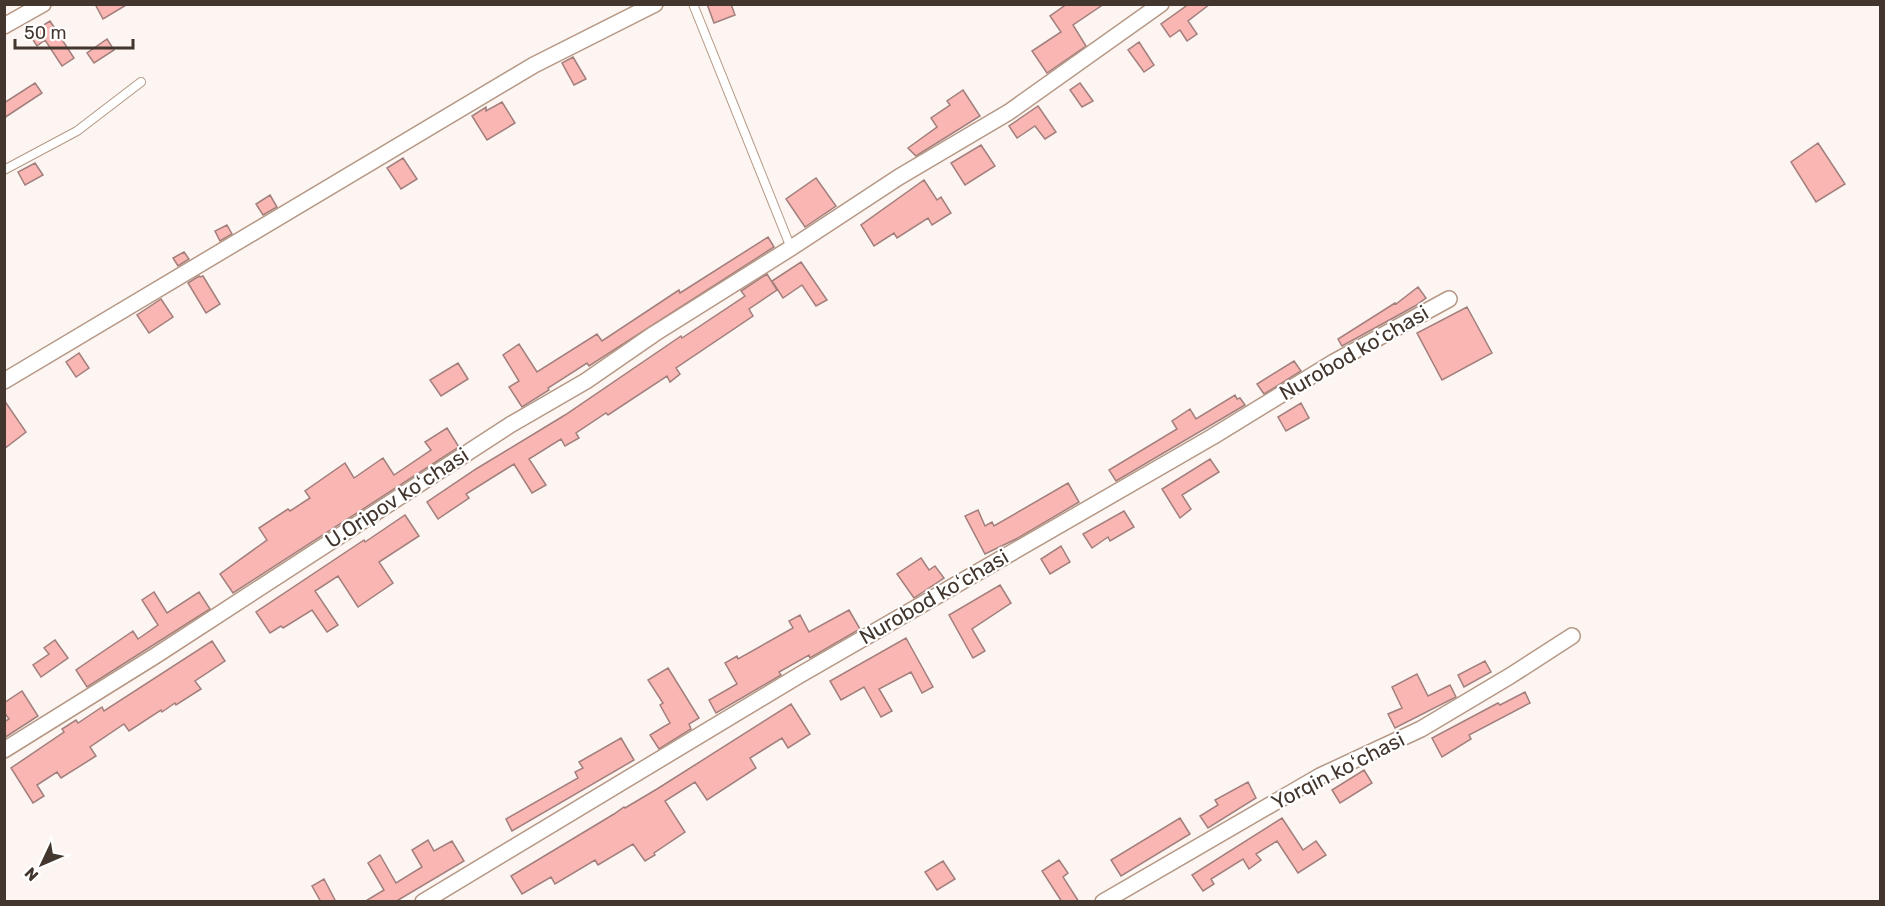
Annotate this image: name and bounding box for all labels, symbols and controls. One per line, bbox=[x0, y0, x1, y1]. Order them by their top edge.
scale bar bbox=[15, 12, 134, 50]
text: 50 m bbox=[24, 22, 67, 44]
street label: Nurobod koʻchasi bbox=[1275, 300, 1433, 405]
street label: U.Oripov koʻchasi bbox=[320, 442, 473, 553]
street label: Nurobod koʻchasi bbox=[855, 544, 1013, 649]
street label: Yorqin koʻchasi bbox=[1267, 726, 1408, 815]
north arrow bbox=[12, 834, 72, 894]
text: N bbox=[21, 863, 42, 885]

